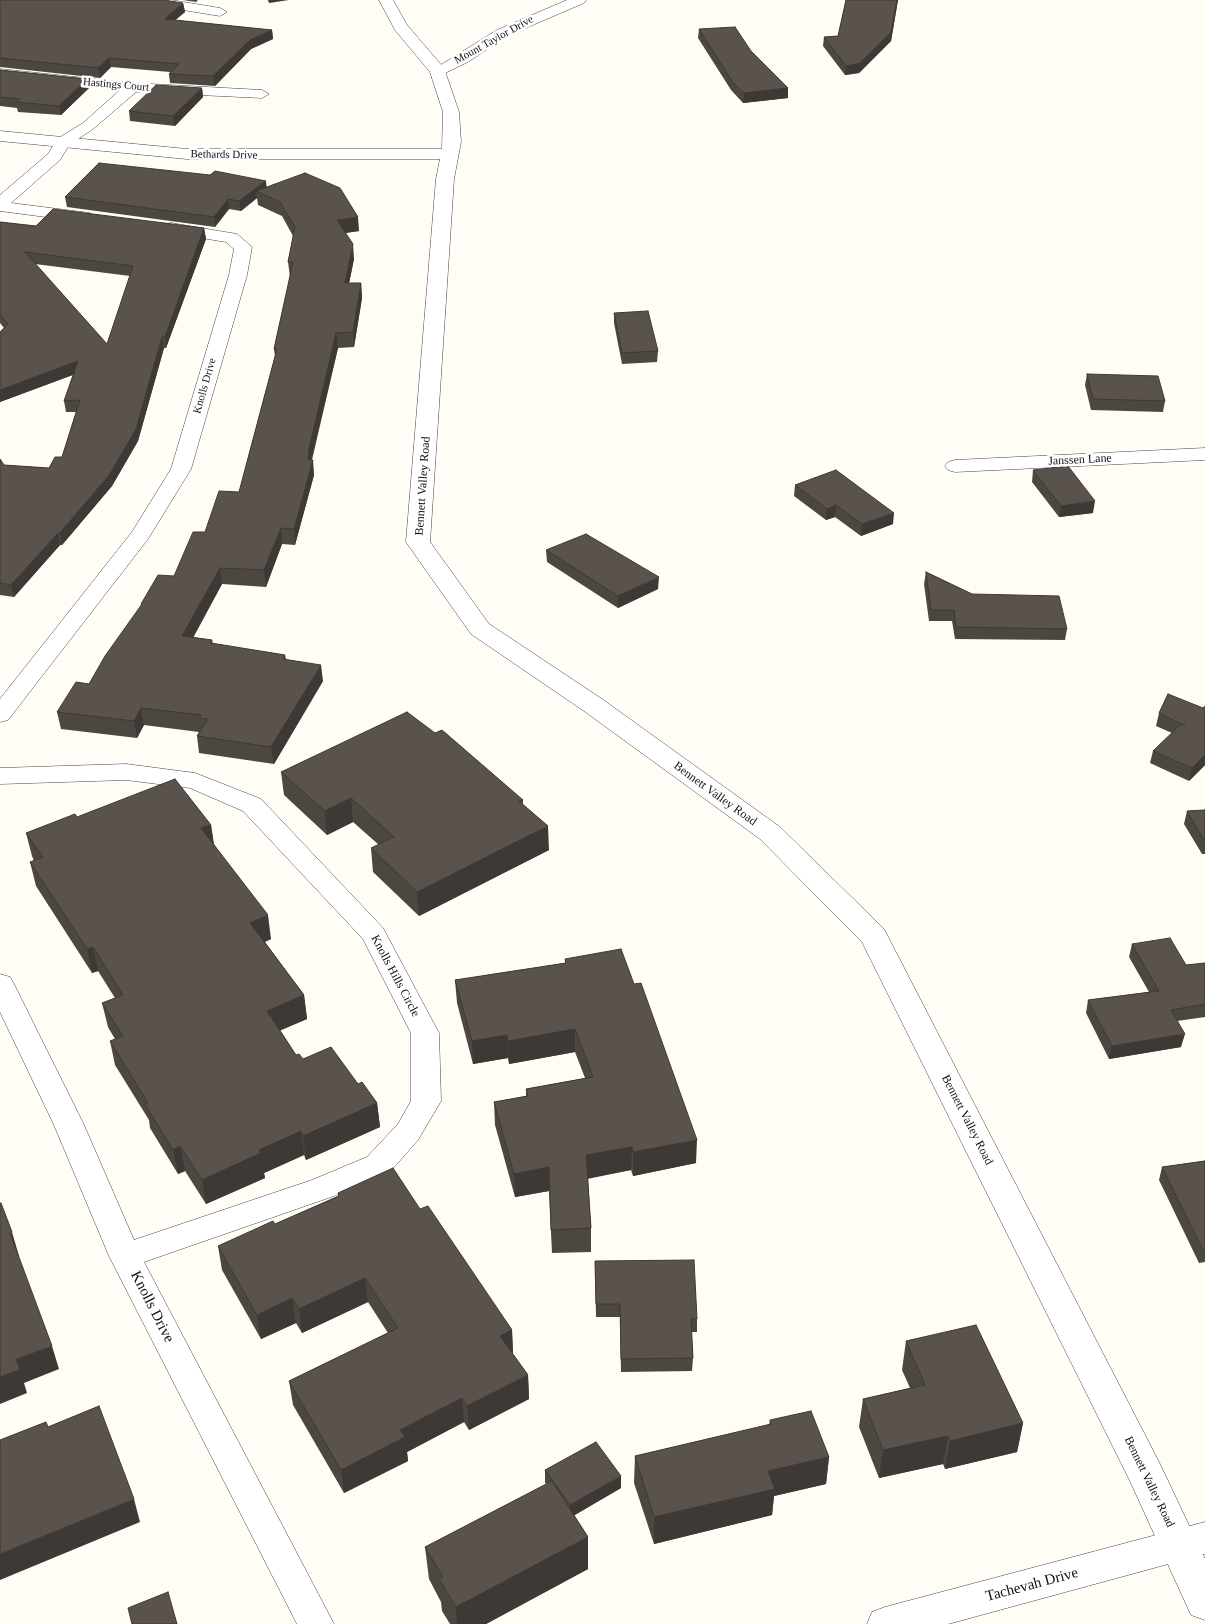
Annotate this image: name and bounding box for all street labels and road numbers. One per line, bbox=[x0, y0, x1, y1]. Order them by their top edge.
street label: Mount Taylor Drive bbox=[452, 13, 536, 67]
street label: Hastings Court bbox=[82, 76, 150, 94]
street label: Bethards Drive bbox=[190, 148, 258, 162]
street label: Knolls Drive bbox=[191, 357, 219, 415]
street label: Bennett Valley Road bbox=[412, 436, 434, 536]
street label: Janssen Lane bbox=[1048, 451, 1112, 469]
street label: Bennett Valley Road bbox=[671, 759, 759, 829]
street label: Knolls Hills Circle bbox=[367, 933, 423, 1019]
street label: Bennett Valley Road bbox=[938, 1072, 996, 1168]
street label: Knolls Drive bbox=[126, 1268, 178, 1346]
street label: Bennett Valley Road bbox=[1121, 1434, 1177, 1530]
street label: Tachevah Drive bbox=[984, 1564, 1080, 1606]

